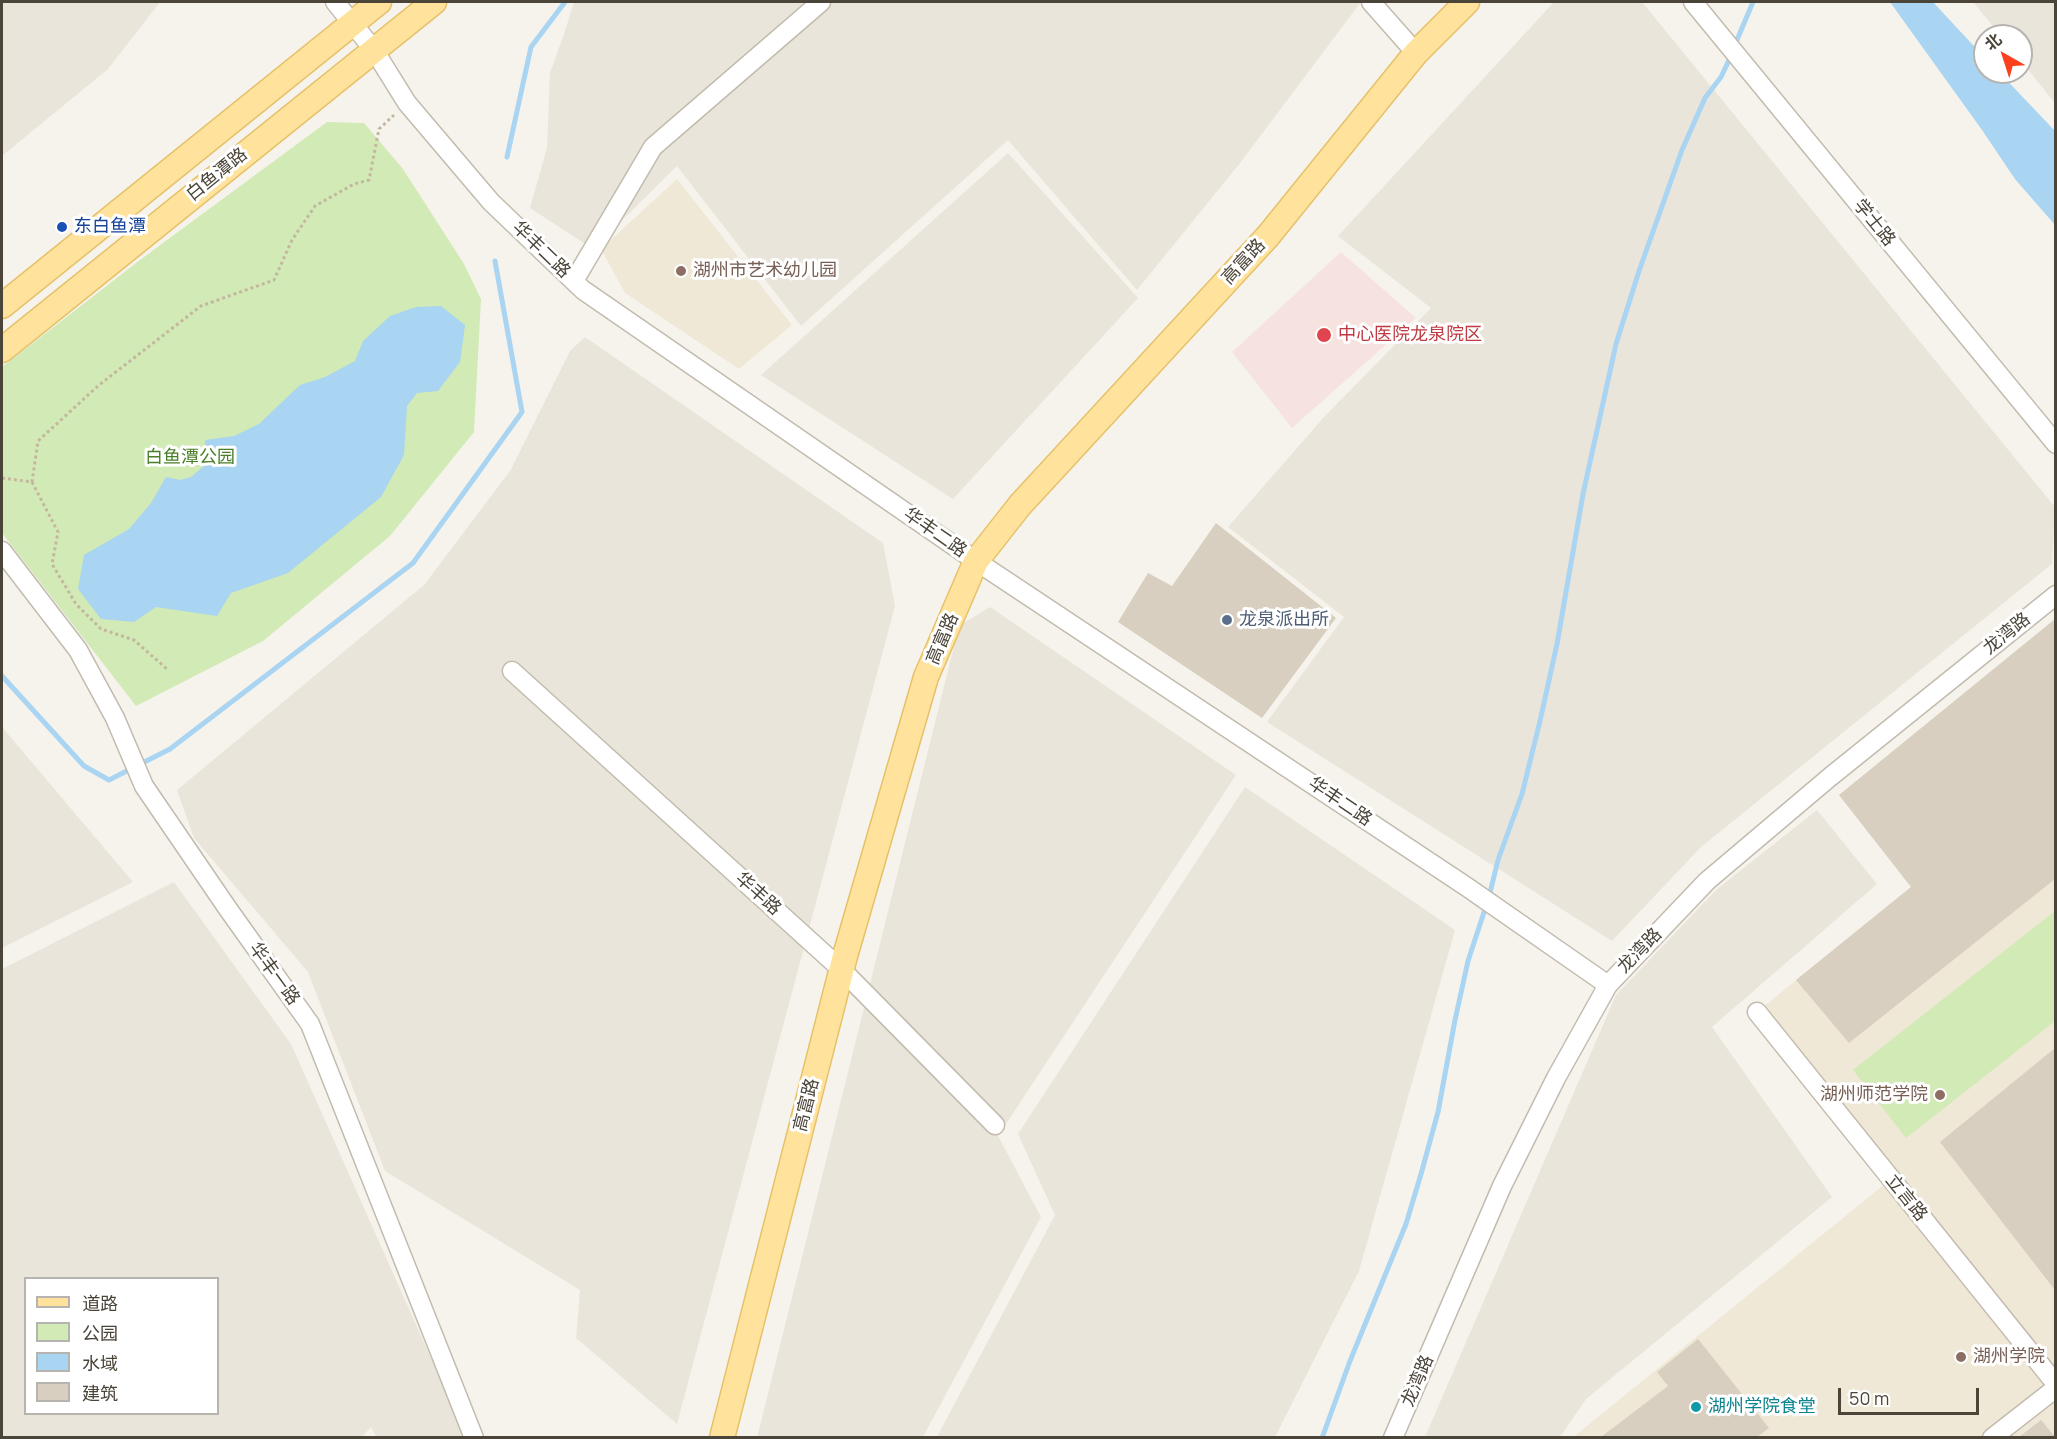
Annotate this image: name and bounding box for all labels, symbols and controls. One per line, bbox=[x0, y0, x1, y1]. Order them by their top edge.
north arrow bbox=[1973, 24, 2033, 84]
text: 北 bbox=[1980, 28, 2006, 55]
street label: 白鱼潭路 bbox=[182, 144, 252, 206]
street label: 学士路 bbox=[1849, 195, 1899, 251]
place label: 东白鱼潭 bbox=[74, 216, 146, 238]
street label: 华丰二路 bbox=[508, 217, 574, 283]
marker: 东白鱼潭 bbox=[55, 220, 69, 234]
street label: 高富路 bbox=[1218, 235, 1270, 289]
place label: 湖州市艺术幼儿园 bbox=[693, 260, 837, 282]
marker: 湖州市艺术幼儿园 bbox=[674, 264, 688, 278]
place label: 中心医院龙泉院区 bbox=[1338, 324, 1482, 346]
marker: 中心医院龙泉院区 bbox=[1315, 326, 1333, 344]
park label: 白鱼潭公园 bbox=[145, 447, 235, 469]
street label: 华丰二路 bbox=[899, 504, 971, 562]
place label: 龙泉派出所 bbox=[1239, 609, 1329, 631]
street label: 龙湾路 bbox=[1979, 609, 2035, 659]
street label: 高富路 bbox=[923, 610, 963, 668]
marker: 龙泉派出所 bbox=[1220, 613, 1234, 627]
street label: 华丰二路 bbox=[1304, 773, 1376, 831]
street label: 华丰路 bbox=[731, 868, 785, 920]
street label: 龙湾路 bbox=[1613, 924, 1667, 978]
street label: 华丰一路 bbox=[244, 939, 304, 1009]
street label: 高富路 bbox=[790, 1076, 824, 1134]
place label: 湖州师范学院 bbox=[1820, 1084, 1928, 1106]
marker: 湖州师范学院 bbox=[1933, 1088, 1947, 1102]
street label: 立言路 bbox=[1881, 1170, 1931, 1226]
legend bbox=[24, 1277, 219, 1415]
text: 道路 bbox=[82, 1291, 118, 1315]
text: 公园 bbox=[82, 1321, 118, 1345]
place label: 湖州学院 bbox=[1973, 1346, 2045, 1368]
marker: 湖州学院 bbox=[1954, 1350, 1968, 1364]
text: 水域 bbox=[82, 1351, 118, 1375]
street label: 龙湾路 bbox=[1398, 1352, 1438, 1410]
scale bar bbox=[1841, 1376, 1982, 1414]
text: 建筑 bbox=[82, 1381, 118, 1405]
text: 50 m bbox=[1849, 1386, 1889, 1410]
place label: 湖州学院食堂 bbox=[1708, 1396, 1816, 1418]
marker: 湖州学院食堂 bbox=[1689, 1400, 1703, 1414]

